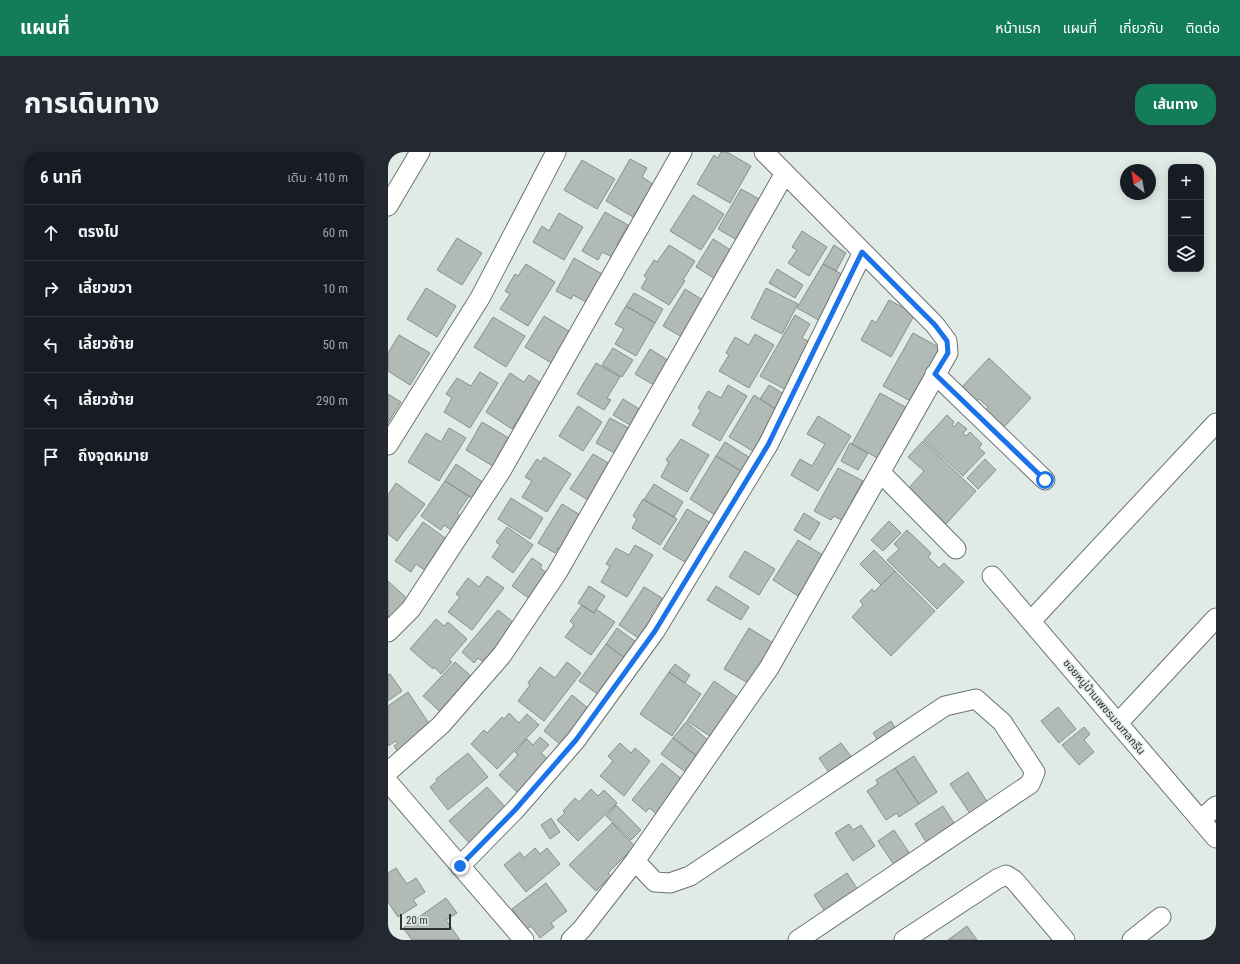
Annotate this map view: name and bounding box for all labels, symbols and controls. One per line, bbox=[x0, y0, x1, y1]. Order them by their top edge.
text: แผนที่ bbox=[20, 16, 70, 39]
text: หน้าแรก bbox=[995, 20, 1041, 36]
text: แผนที่ bbox=[1063, 20, 1097, 36]
text: เกี่ยวกับ bbox=[1119, 20, 1164, 36]
text: ติดต่อ bbox=[1186, 20, 1220, 36]
button: เส้นทาง bbox=[1135, 84, 1216, 125]
text: การเดินทาง bbox=[24, 87, 159, 120]
north arrow bbox=[1120, 164, 1156, 200]
map controls bbox=[1168, 164, 1204, 272]
button: + bbox=[1168, 164, 1204, 200]
text: 6 นาที bbox=[40, 167, 82, 187]
text: เดิน · 410 m bbox=[287, 170, 348, 185]
button: − bbox=[1168, 200, 1204, 236]
icon: ahead bbox=[40, 222, 62, 244]
text: ตรงไป bbox=[78, 223, 119, 241]
text: 60 m bbox=[322, 225, 348, 240]
button: layers bbox=[1168, 236, 1204, 272]
icon: right bbox=[40, 278, 62, 300]
text: เลี้ยวขวา bbox=[78, 279, 132, 297]
text: 10 m bbox=[322, 281, 348, 296]
icon: left bbox=[40, 334, 62, 356]
text: เลี้ยวซ้าย bbox=[78, 335, 134, 353]
text: 50 m bbox=[322, 337, 348, 352]
icon: left bbox=[40, 390, 62, 412]
text: เลี้ยวซ้าย bbox=[78, 391, 134, 409]
text: 290 m bbox=[316, 393, 348, 408]
icon: arrive bbox=[40, 446, 62, 468]
text: ถึงจุดหมาย bbox=[78, 447, 149, 465]
route start bbox=[1036, 471, 1054, 489]
street label: ซอยหมู่บ้านเพชรมณฑลกรีน bbox=[1060, 657, 1148, 757]
route end bbox=[451, 857, 469, 875]
scale bar bbox=[400, 912, 451, 931]
text: 20 m bbox=[406, 914, 428, 927]

